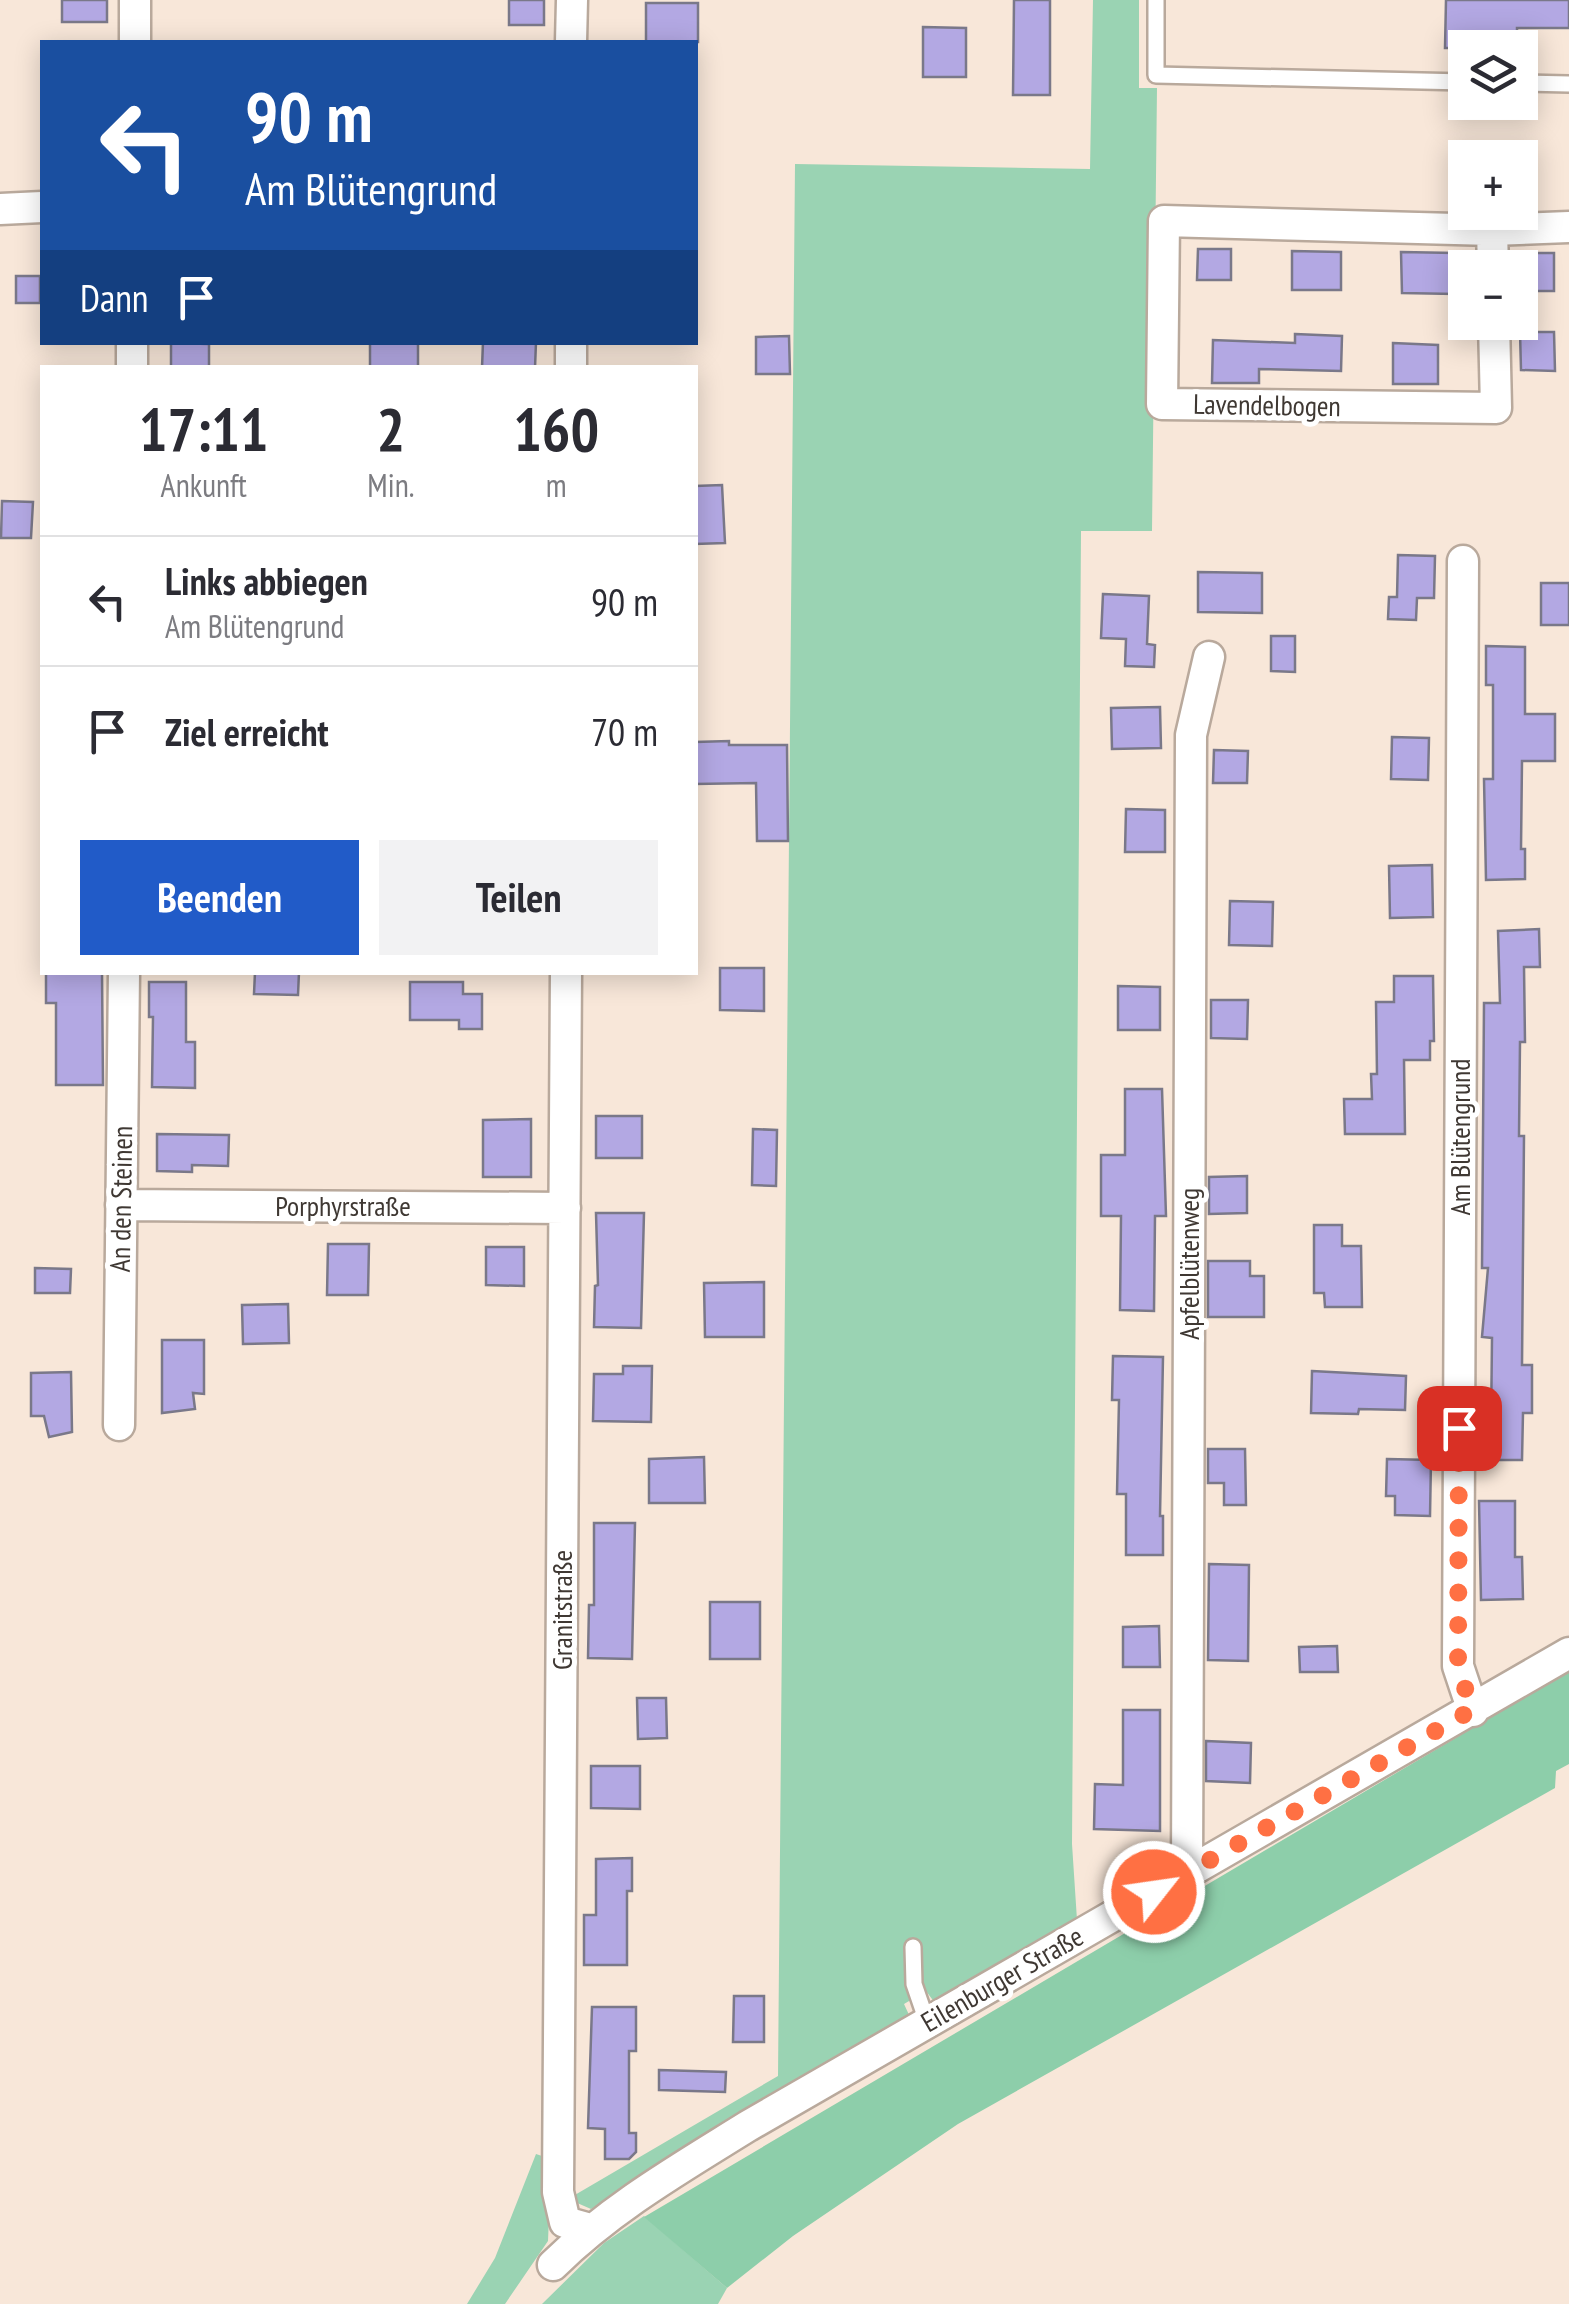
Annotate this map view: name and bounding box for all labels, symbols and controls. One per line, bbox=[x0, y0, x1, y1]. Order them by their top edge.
map controls bbox=[1448, 30, 1538, 340]
button: layers bbox=[1448, 30, 1538, 120]
text: 90 m bbox=[245, 71, 373, 161]
icon: left bbox=[80, 80, 210, 210]
button: + bbox=[1448, 140, 1538, 230]
text: Am Blütengrund bbox=[245, 159, 497, 217]
button: − bbox=[1448, 250, 1538, 340]
icon: arrive bbox=[169, 270, 224, 325]
text: Dann bbox=[80, 273, 149, 322]
street label: Lavendelbogen bbox=[1193, 385, 1341, 424]
text: 17:11 bbox=[139, 390, 269, 468]
text: 2 bbox=[377, 390, 405, 468]
text: 160 bbox=[513, 390, 599, 468]
text: Ankunft bbox=[161, 464, 247, 506]
text: Min. bbox=[367, 464, 414, 506]
text: m bbox=[546, 464, 567, 506]
text: Links abbiegen bbox=[165, 556, 368, 605]
icon: left bbox=[80, 574, 135, 629]
text: 90 m bbox=[591, 577, 658, 626]
text: Am Blütengrund bbox=[165, 605, 344, 647]
icon: arrive bbox=[80, 704, 135, 759]
text: Ziel erreicht bbox=[165, 707, 329, 756]
text: 70 m bbox=[591, 707, 658, 756]
button: Beenden bbox=[80, 840, 359, 955]
button: Teilen bbox=[379, 840, 658, 955]
street label: Am Blütengrund bbox=[1441, 1059, 1478, 1215]
street label: An den Steinen bbox=[101, 1125, 140, 1273]
street label: Porphyrstraße bbox=[275, 1187, 411, 1224]
street label: Apfelblütenweg bbox=[1170, 1188, 1207, 1340]
pin bbox=[1417, 1386, 1502, 1471]
icon: arrive bbox=[1432, 1401, 1487, 1456]
street label: Granitstraße bbox=[543, 1550, 580, 1670]
position arrow bbox=[1102, 1840, 1206, 1944]
street label: Eilenburger Straße bbox=[914, 1917, 1090, 2040]

